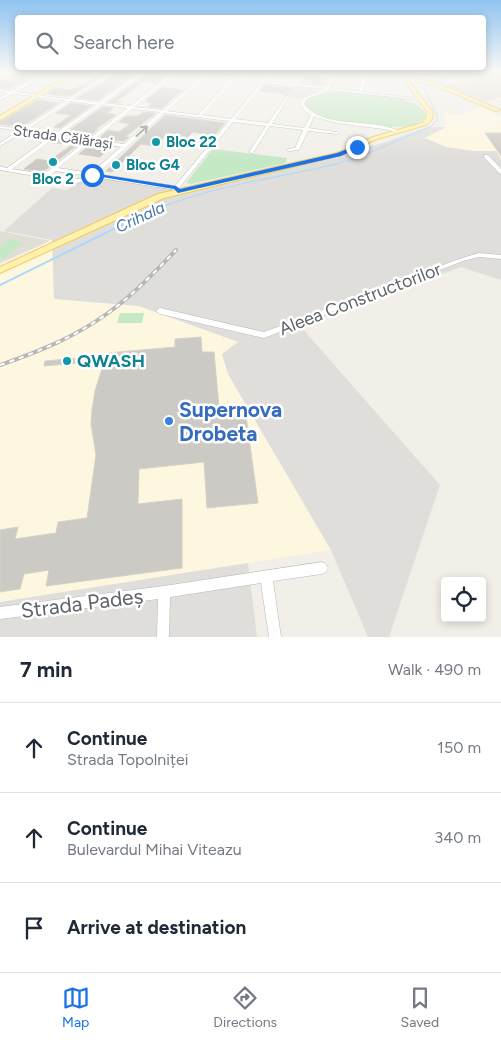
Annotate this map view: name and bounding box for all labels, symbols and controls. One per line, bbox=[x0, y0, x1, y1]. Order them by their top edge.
search box bbox=[15, 15, 486, 70]
icon: search bbox=[33, 29, 61, 57]
text: Search here bbox=[73, 31, 175, 54]
street label: Strada Călărași bbox=[12, 121, 114, 153]
one-way arrow bbox=[135, 125, 148, 137]
place label: Bloc 22 bbox=[166, 133, 217, 151]
marker: Bloc 22 bbox=[150, 136, 162, 148]
route end bbox=[346, 136, 369, 159]
marker: Bloc 2 bbox=[47, 156, 59, 168]
place label: Bloc G4 bbox=[126, 156, 180, 174]
marker: Bloc G4 bbox=[110, 159, 122, 171]
route start bbox=[81, 164, 104, 187]
place label: Bloc 2 bbox=[32, 170, 74, 188]
water label: Crihala bbox=[112, 197, 168, 237]
street label: Aleea Constructorilor bbox=[276, 258, 444, 340]
place label: QWASH bbox=[77, 350, 145, 372]
marker: QWASH bbox=[61, 355, 73, 367]
place label: Supernova Drobeta bbox=[179, 397, 282, 446]
marker: Supernova Drobeta bbox=[163, 415, 175, 427]
map controls bbox=[441, 577, 486, 622]
button: locate bbox=[441, 577, 486, 622]
street label: Strada Padeș bbox=[19, 583, 145, 623]
text: 7 min bbox=[20, 657, 72, 682]
text: Walk · 490 m bbox=[388, 660, 481, 679]
text: Continue bbox=[67, 727, 147, 750]
icon: ahead bbox=[20, 734, 48, 762]
text: 150 m bbox=[437, 738, 481, 757]
text: Strada Topolniței bbox=[67, 750, 188, 769]
text: Continue bbox=[67, 817, 147, 840]
icon: ahead bbox=[20, 824, 48, 852]
text: 340 m bbox=[435, 828, 481, 847]
text: Bulevardul Mihai Viteazu bbox=[67, 840, 242, 859]
icon: arrive bbox=[20, 914, 48, 942]
text: Arrive at destination bbox=[67, 916, 246, 939]
tab: Map bbox=[62, 984, 90, 1031]
tab: Directions bbox=[213, 984, 277, 1031]
tab: Saved bbox=[401, 984, 439, 1031]

